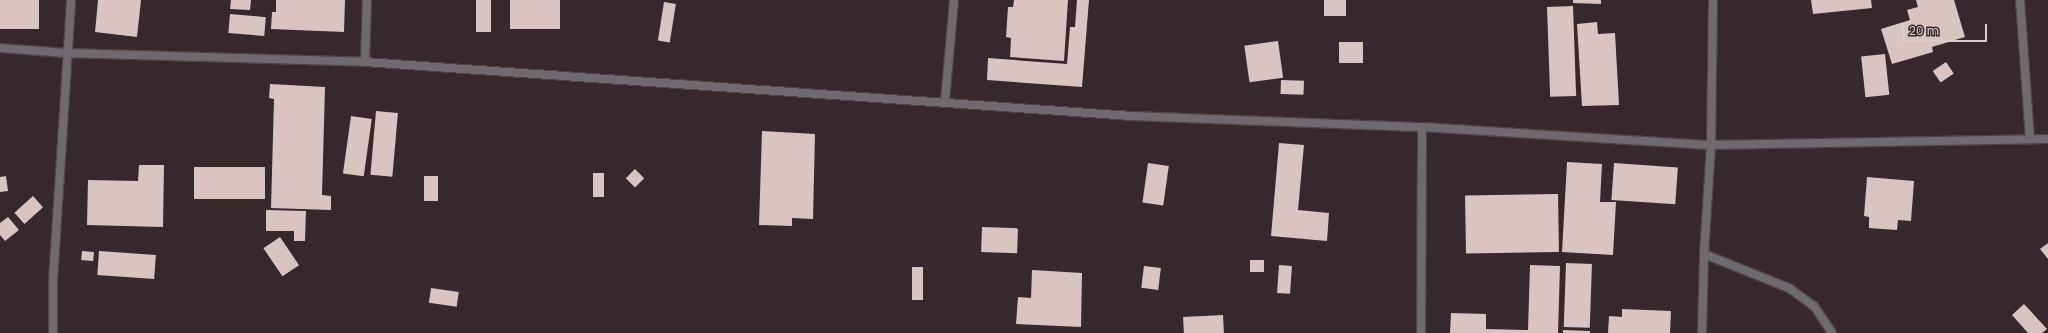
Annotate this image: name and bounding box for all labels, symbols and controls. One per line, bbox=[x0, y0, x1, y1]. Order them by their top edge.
scale bar bbox=[1904, 16, 1989, 42]
text: 20 m bbox=[1909, 22, 1939, 39]

